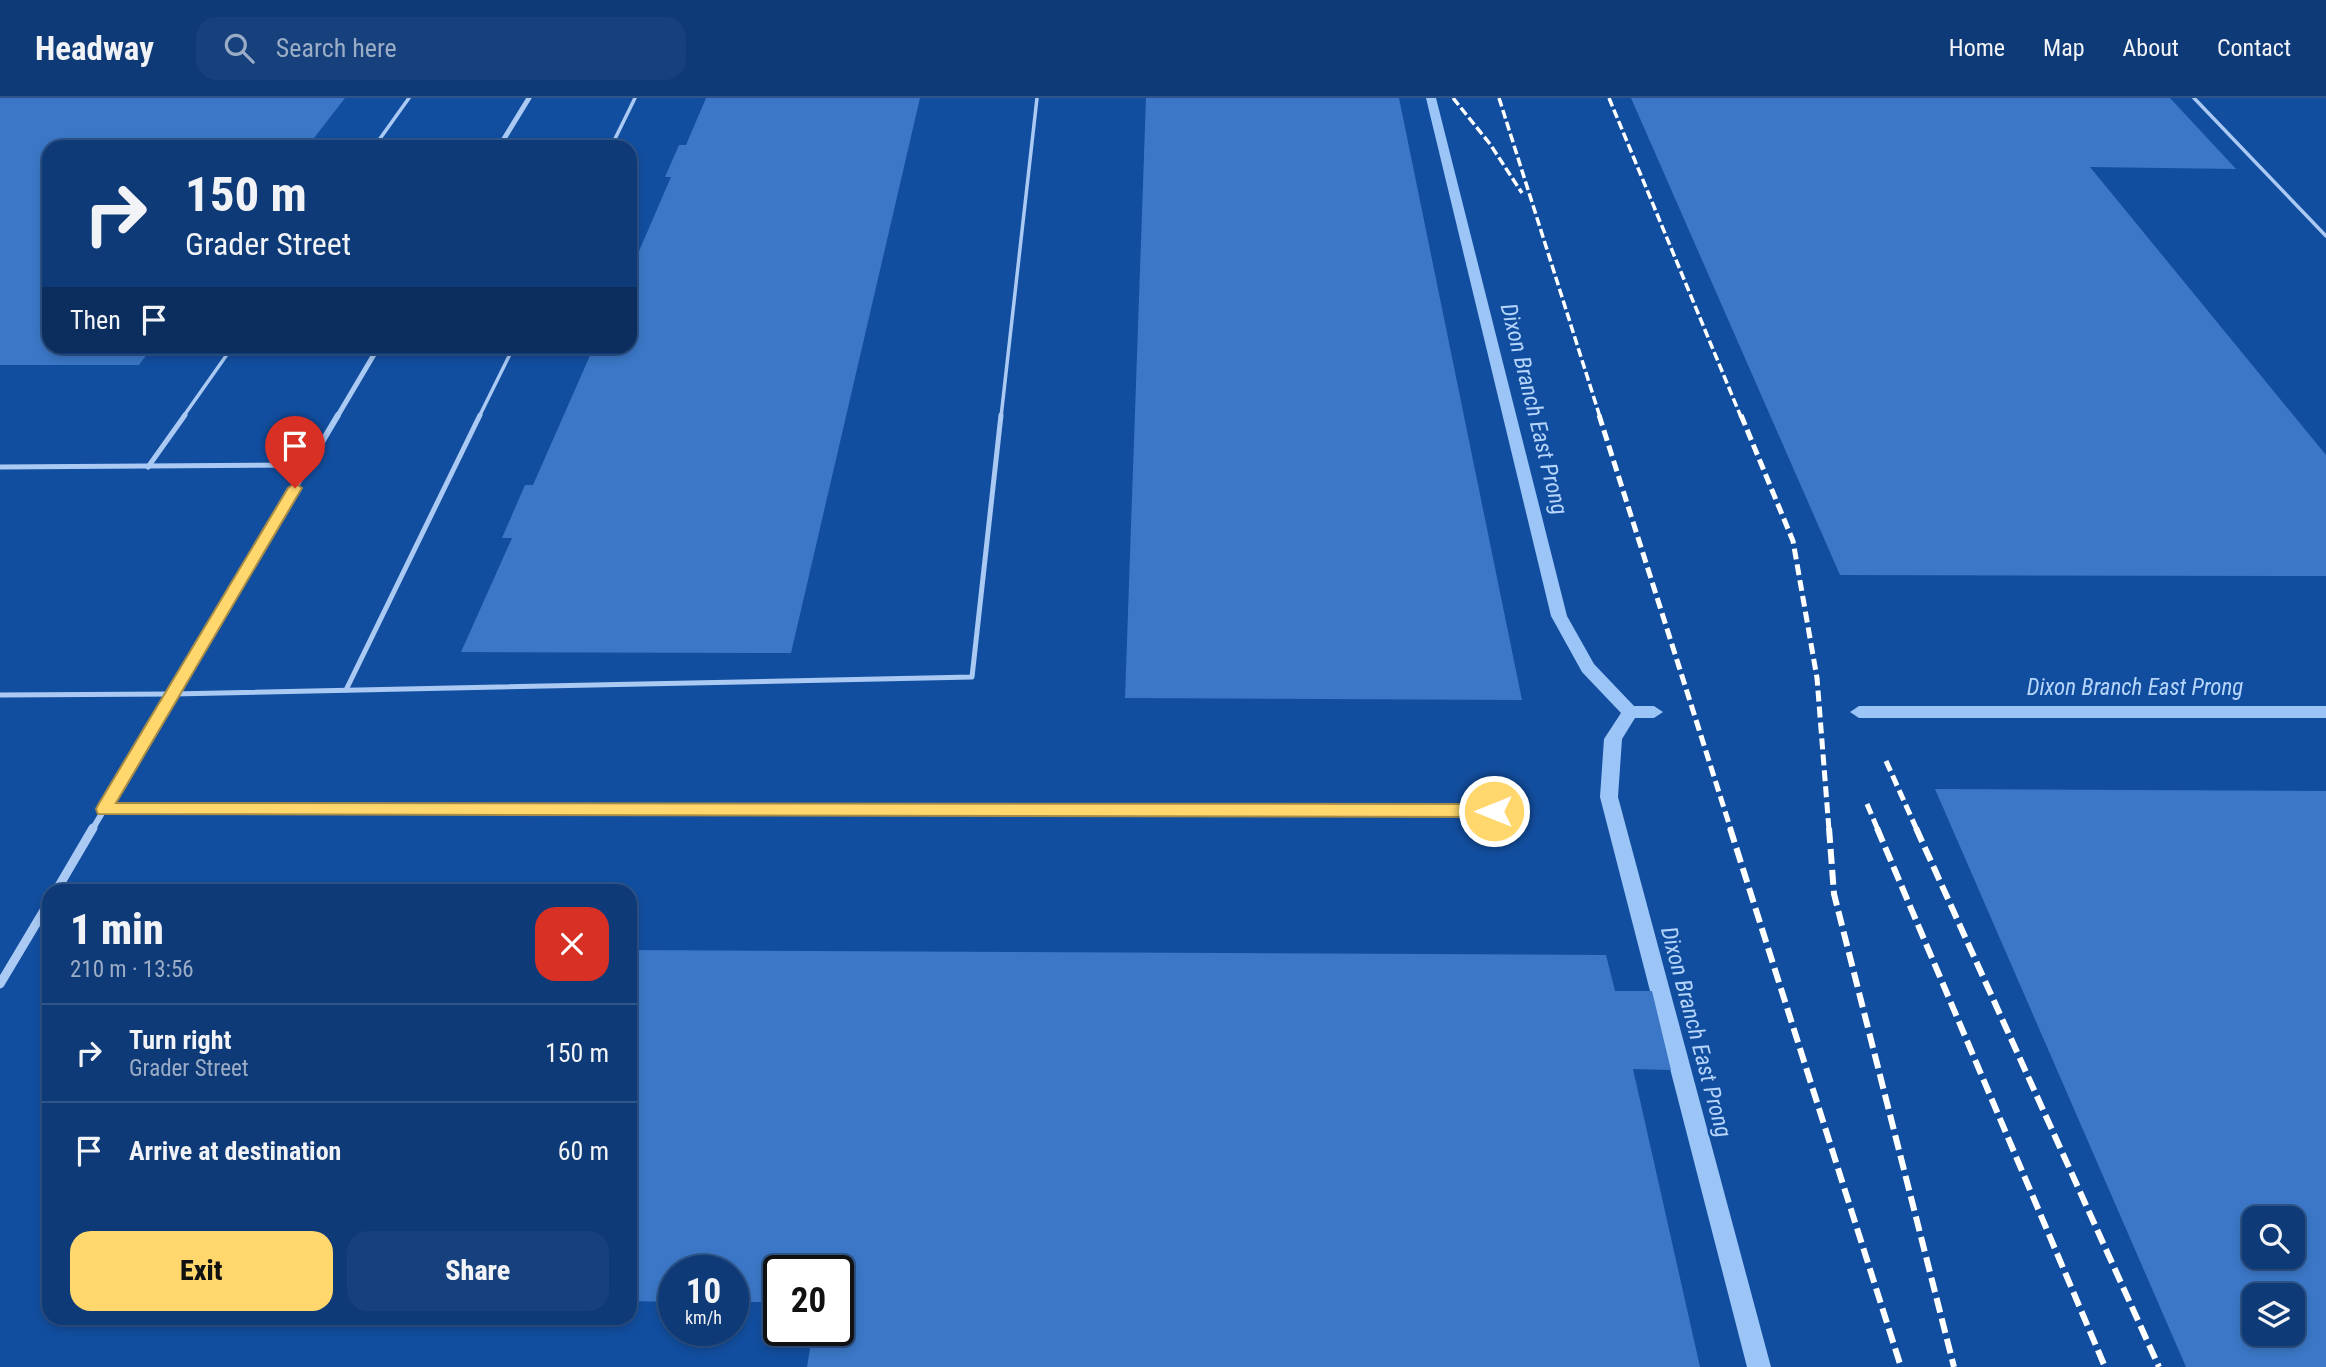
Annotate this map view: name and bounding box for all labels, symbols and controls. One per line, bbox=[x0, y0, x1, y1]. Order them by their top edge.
search box bbox=[196, 17, 686, 80]
text: Headway bbox=[35, 29, 154, 68]
icon: search bbox=[220, 29, 258, 67]
text: Search here bbox=[276, 33, 397, 63]
text: Home bbox=[1949, 34, 2005, 62]
text: Map bbox=[2043, 34, 2085, 62]
text: About bbox=[2123, 34, 2179, 62]
text: Contact bbox=[2217, 34, 2291, 62]
text: 150 m bbox=[185, 166, 307, 223]
icon: right bbox=[70, 168, 161, 259]
text: Grader Street bbox=[185, 225, 351, 263]
icon: arrive bbox=[135, 301, 173, 339]
water label: Dixon Branch East Prong bbox=[1495, 301, 1573, 517]
text: Then bbox=[70, 305, 121, 335]
pin bbox=[265, 416, 325, 488]
icon: arrive bbox=[276, 427, 314, 465]
water label: Dixon Branch East Prong bbox=[2027, 674, 2243, 701]
position arrow bbox=[1457, 774, 1531, 848]
text: 1 min bbox=[70, 905, 164, 954]
button: close bbox=[535, 907, 609, 981]
water label: Dixon Branch East Prong bbox=[1655, 924, 1737, 1140]
text: 210 m · 13:56 bbox=[70, 956, 194, 983]
text: Turn right bbox=[129, 1025, 231, 1055]
icon: right bbox=[70, 1034, 108, 1072]
text: 150 m bbox=[545, 1038, 609, 1068]
text: Grader Street bbox=[129, 1055, 249, 1082]
icon: arrive bbox=[70, 1132, 108, 1170]
text: Arrive at destination bbox=[129, 1136, 341, 1166]
text: 60 m bbox=[558, 1136, 609, 1166]
map controls bbox=[2242, 1206, 2305, 1346]
button: search bbox=[2242, 1206, 2305, 1269]
button: Exit bbox=[70, 1231, 333, 1311]
button: Share bbox=[347, 1231, 609, 1311]
speed limit sign: 20 bbox=[763, 1255, 854, 1346]
text: 10 bbox=[686, 1271, 721, 1312]
button: layers bbox=[2242, 1283, 2305, 1346]
text: km/h bbox=[685, 1307, 722, 1328]

